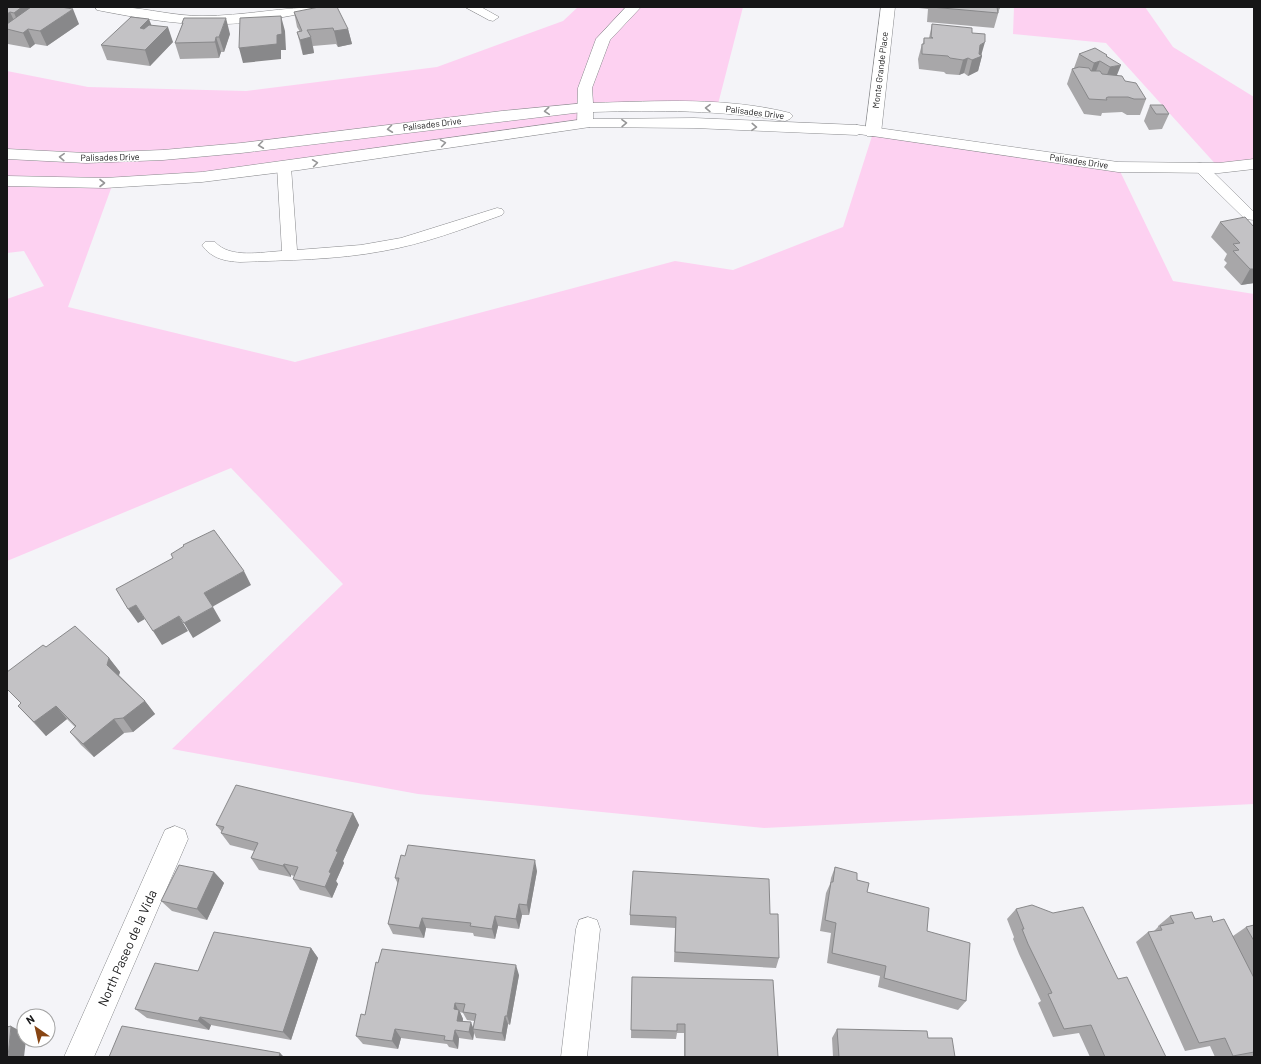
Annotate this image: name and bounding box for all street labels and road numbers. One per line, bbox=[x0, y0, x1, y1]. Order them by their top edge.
street label: Monte Grande Place bbox=[870, 31, 890, 109]
street label: Palisades Drive bbox=[725, 103, 785, 121]
street label: Palisades Drive bbox=[402, 115, 462, 133]
street label: Palisades Drive bbox=[80, 151, 140, 163]
street label: Palisades Drive bbox=[1049, 151, 1109, 171]
street label: North Paseo de la Vida bbox=[94, 887, 160, 1009]

